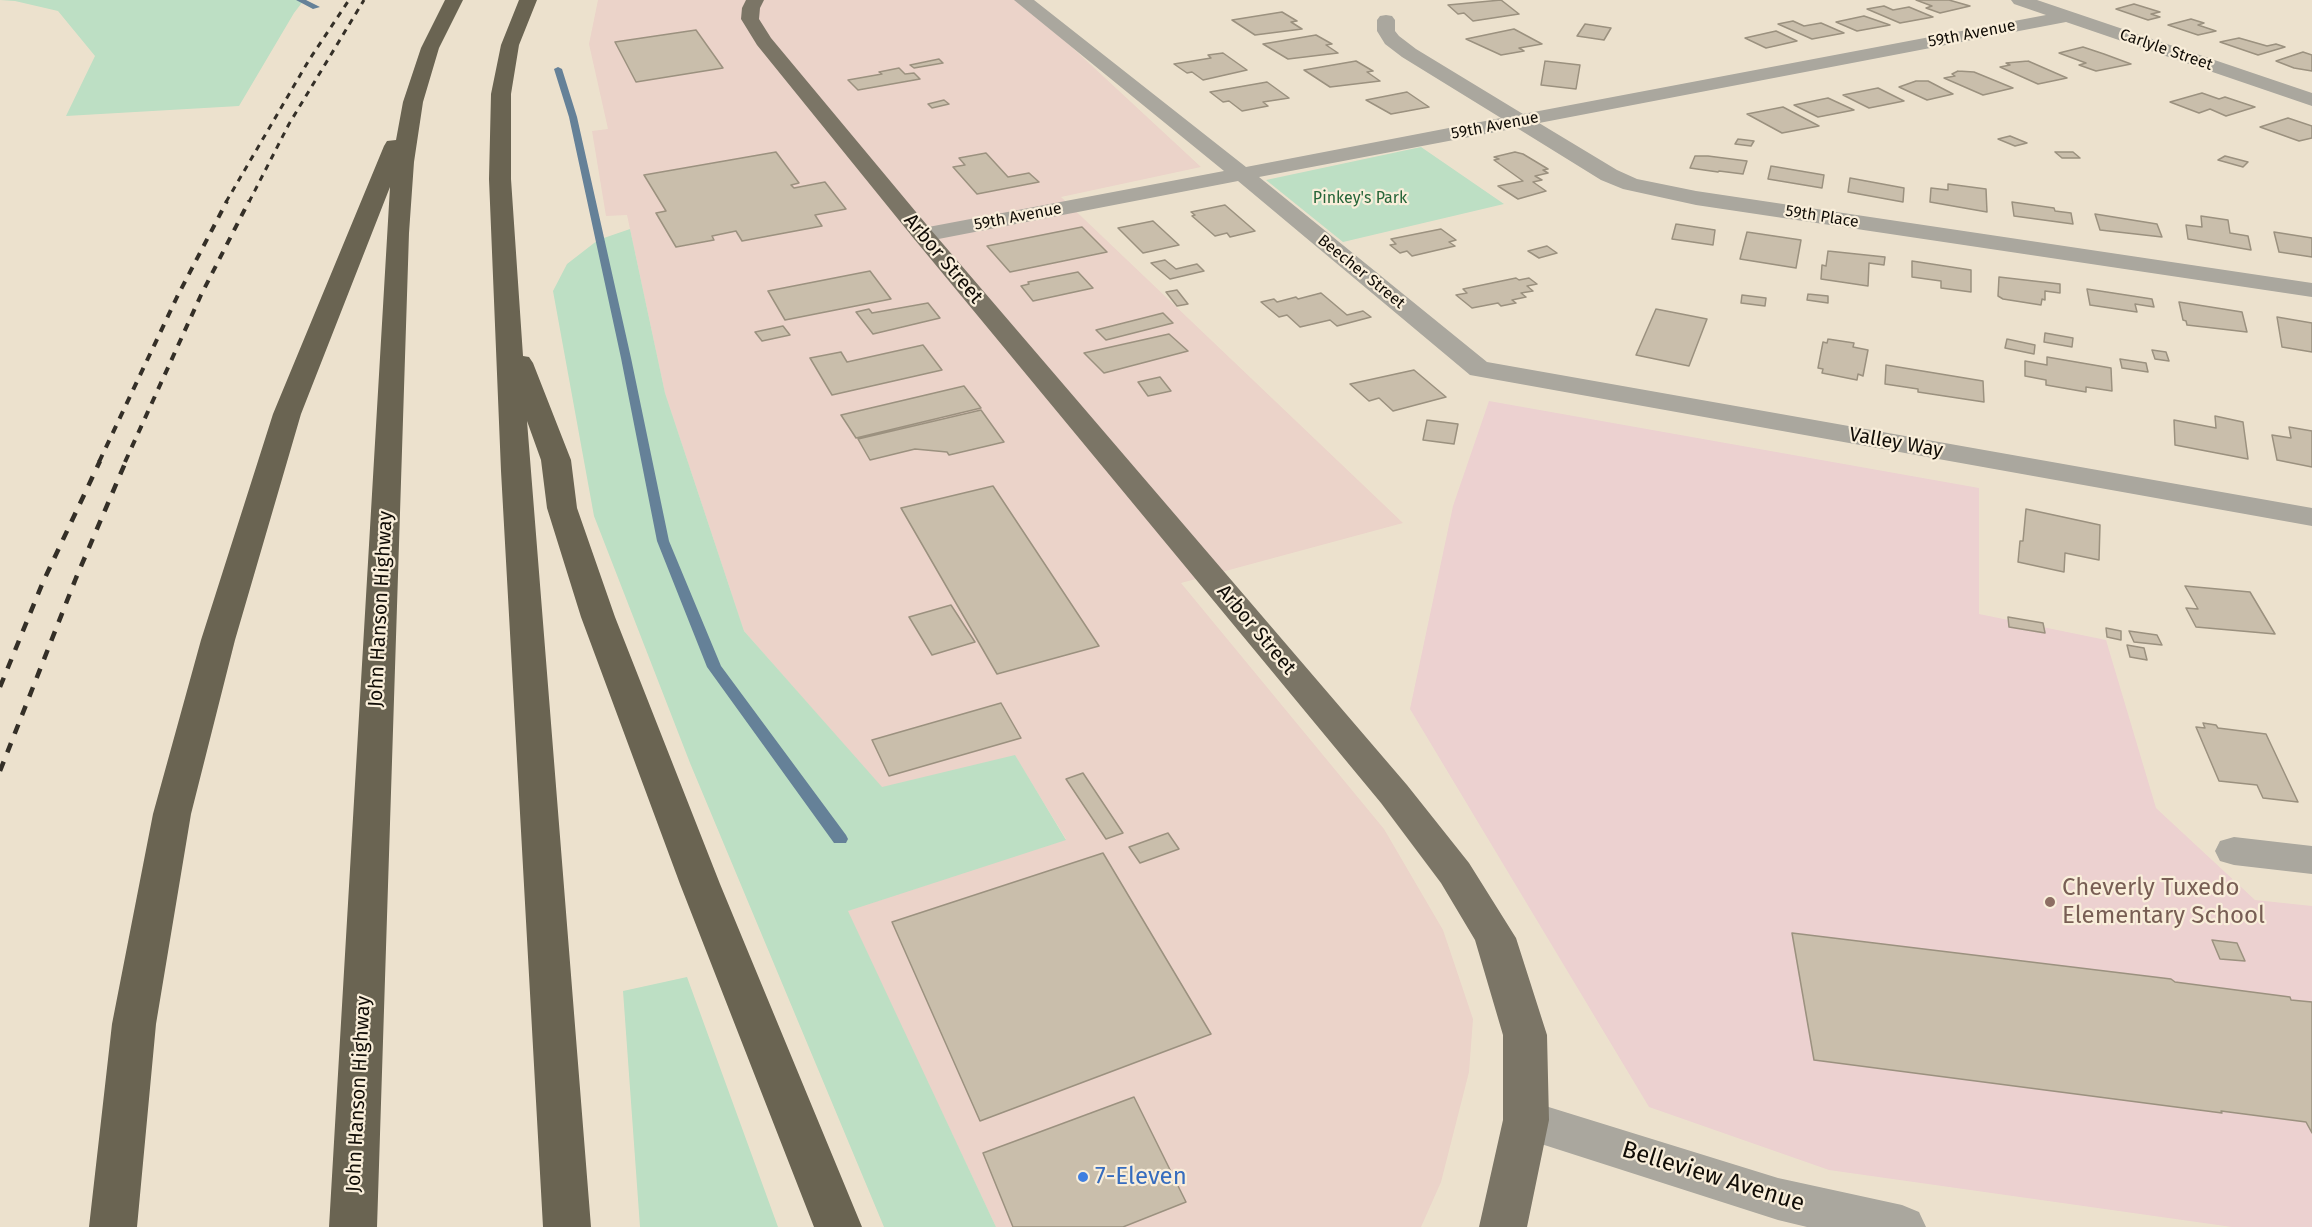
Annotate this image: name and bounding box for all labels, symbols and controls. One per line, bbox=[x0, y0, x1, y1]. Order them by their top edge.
street label: 59th Avenue bbox=[1927, 16, 2017, 52]
street label: Carlyle Street bbox=[2117, 25, 2215, 75]
street label: 59th Avenue bbox=[1450, 108, 1540, 144]
park label: Pinkey's Park bbox=[1313, 189, 1407, 209]
street label: 59th Avenue bbox=[973, 199, 1063, 235]
street label: 59th Place bbox=[1784, 202, 1860, 232]
street label: Arbor Street bbox=[898, 209, 988, 309]
street label: Beecher Street bbox=[1313, 231, 1409, 313]
street label: Valley Way bbox=[1847, 423, 1945, 463]
street label: John Hanson Highway bbox=[364, 510, 398, 708]
street label: Arbor Street bbox=[1211, 580, 1301, 680]
place label: Cheverly Tuxedo Elementary School bbox=[2062, 874, 2265, 930]
marker: Cheverly Tuxedo Elementary School bbox=[2043, 895, 2057, 909]
street label: John Hanson Highway bbox=[342, 995, 376, 1193]
street label: Belleview Avenue bbox=[1618, 1136, 1808, 1218]
place label: 7-Eleven bbox=[1095, 1163, 1187, 1191]
marker: 7-Eleven bbox=[1076, 1170, 1090, 1184]

